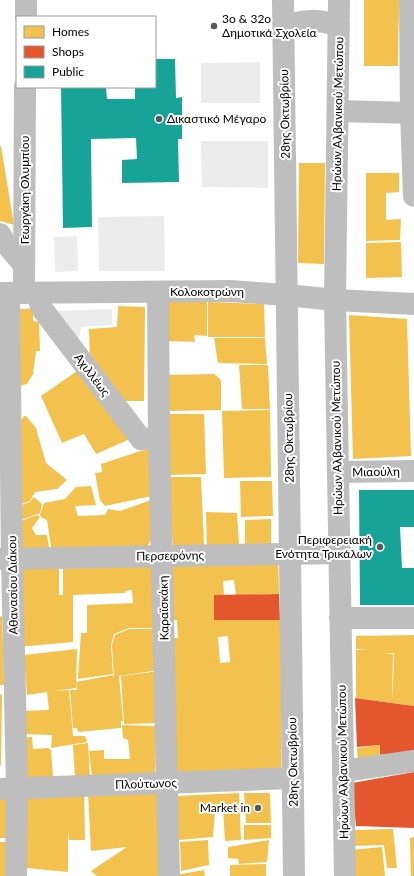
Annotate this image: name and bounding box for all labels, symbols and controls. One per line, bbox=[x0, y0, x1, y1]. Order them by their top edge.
place label: 3ο & 32ο Δημοτικά Σχολεία bbox=[222, 11, 318, 40]
legend bbox=[16, 16, 156, 88]
marker: 3ο & 32ο Δημοτικά Σχολεία bbox=[209, 21, 219, 31]
text: Homes bbox=[52, 24, 89, 39]
street label: Ηρώων Αλβανικού Μετώπου bbox=[329, 37, 346, 191]
text: Shops bbox=[52, 44, 84, 59]
text: Public bbox=[52, 64, 84, 79]
street label: 28ης Οκτωβρίου bbox=[276, 69, 293, 159]
place label: Δικαστικό Μέγαρο bbox=[167, 111, 266, 126]
marker: Δικαστικό Μέγαρο bbox=[154, 114, 164, 124]
street label: Γεωργάκη Ολυμπίου bbox=[17, 136, 32, 244]
street label: Κολοκοτρώνη bbox=[170, 284, 244, 299]
street label: Αχιλλέως bbox=[71, 350, 114, 399]
street label: Ηρώων Αλβανικού Μετώπου bbox=[328, 361, 345, 515]
street label: 28ης Οκτωβρίου bbox=[280, 393, 297, 483]
street label: Μιαούλη bbox=[352, 464, 400, 479]
place label: Περιφερειακή Ενότητα Τρικάλων bbox=[275, 532, 372, 561]
street label: Αθανασίου Διάκου bbox=[4, 535, 21, 635]
marker: Περιφερειακή Ενότητα Τρικάλων bbox=[375, 542, 385, 552]
street label: Περσεφόνης bbox=[136, 547, 204, 564]
street label: Καραϊσκάκη bbox=[155, 575, 172, 641]
street label: Ηρώων Αλβανικού Μετώπου bbox=[334, 685, 351, 839]
street label: 28ης Οκτωβρίου bbox=[284, 717, 301, 807]
street label: Πλούτωνος bbox=[115, 775, 177, 792]
place label: Market in bbox=[200, 800, 250, 815]
marker: Market in bbox=[253, 803, 263, 813]

